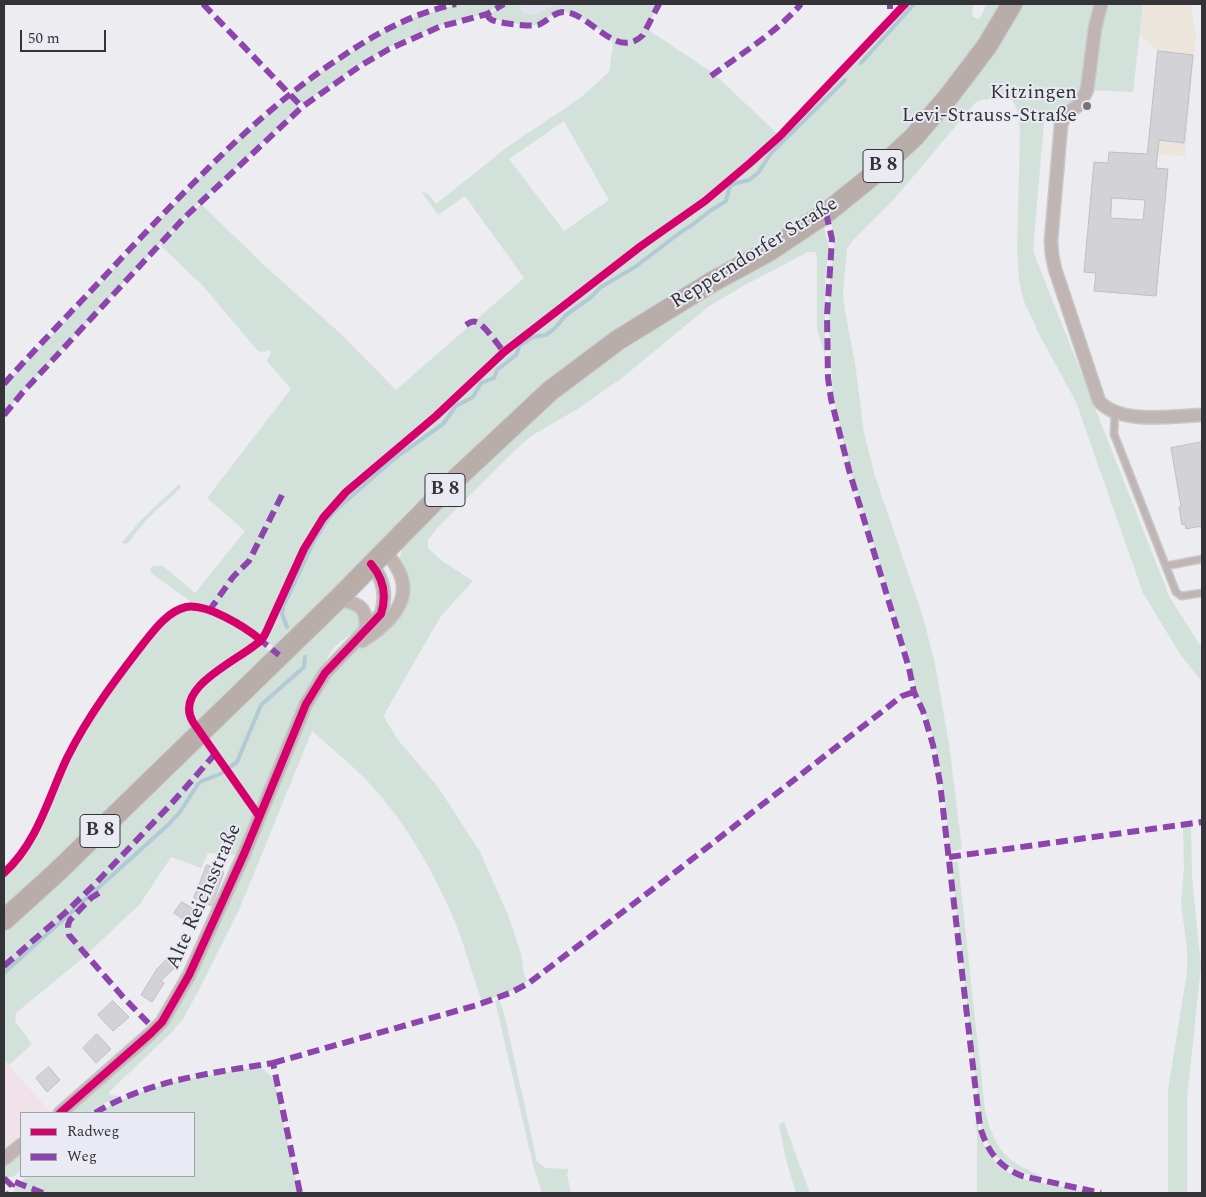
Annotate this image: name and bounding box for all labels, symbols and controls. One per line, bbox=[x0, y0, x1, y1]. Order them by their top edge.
scale bar bbox=[22, 20, 109, 52]
text: 50 m bbox=[28, 27, 60, 50]
place label: Kitzingen Levi-Strauss-Straße bbox=[902, 82, 1077, 129]
marker: Kitzingen Levi-Strauss-Straße bbox=[1081, 100, 1093, 112]
road number: B 8 bbox=[863, 150, 903, 182]
street label: Repperndorfer Straße bbox=[667, 193, 843, 315]
road number: B 8 bbox=[425, 474, 465, 506]
road number: B 8 bbox=[80, 814, 120, 848]
street label: Alte Reichsstraße bbox=[162, 821, 248, 973]
legend bbox=[20, 1112, 195, 1177]
text: Radweg bbox=[67, 1120, 120, 1143]
text: Weg bbox=[67, 1145, 97, 1168]

